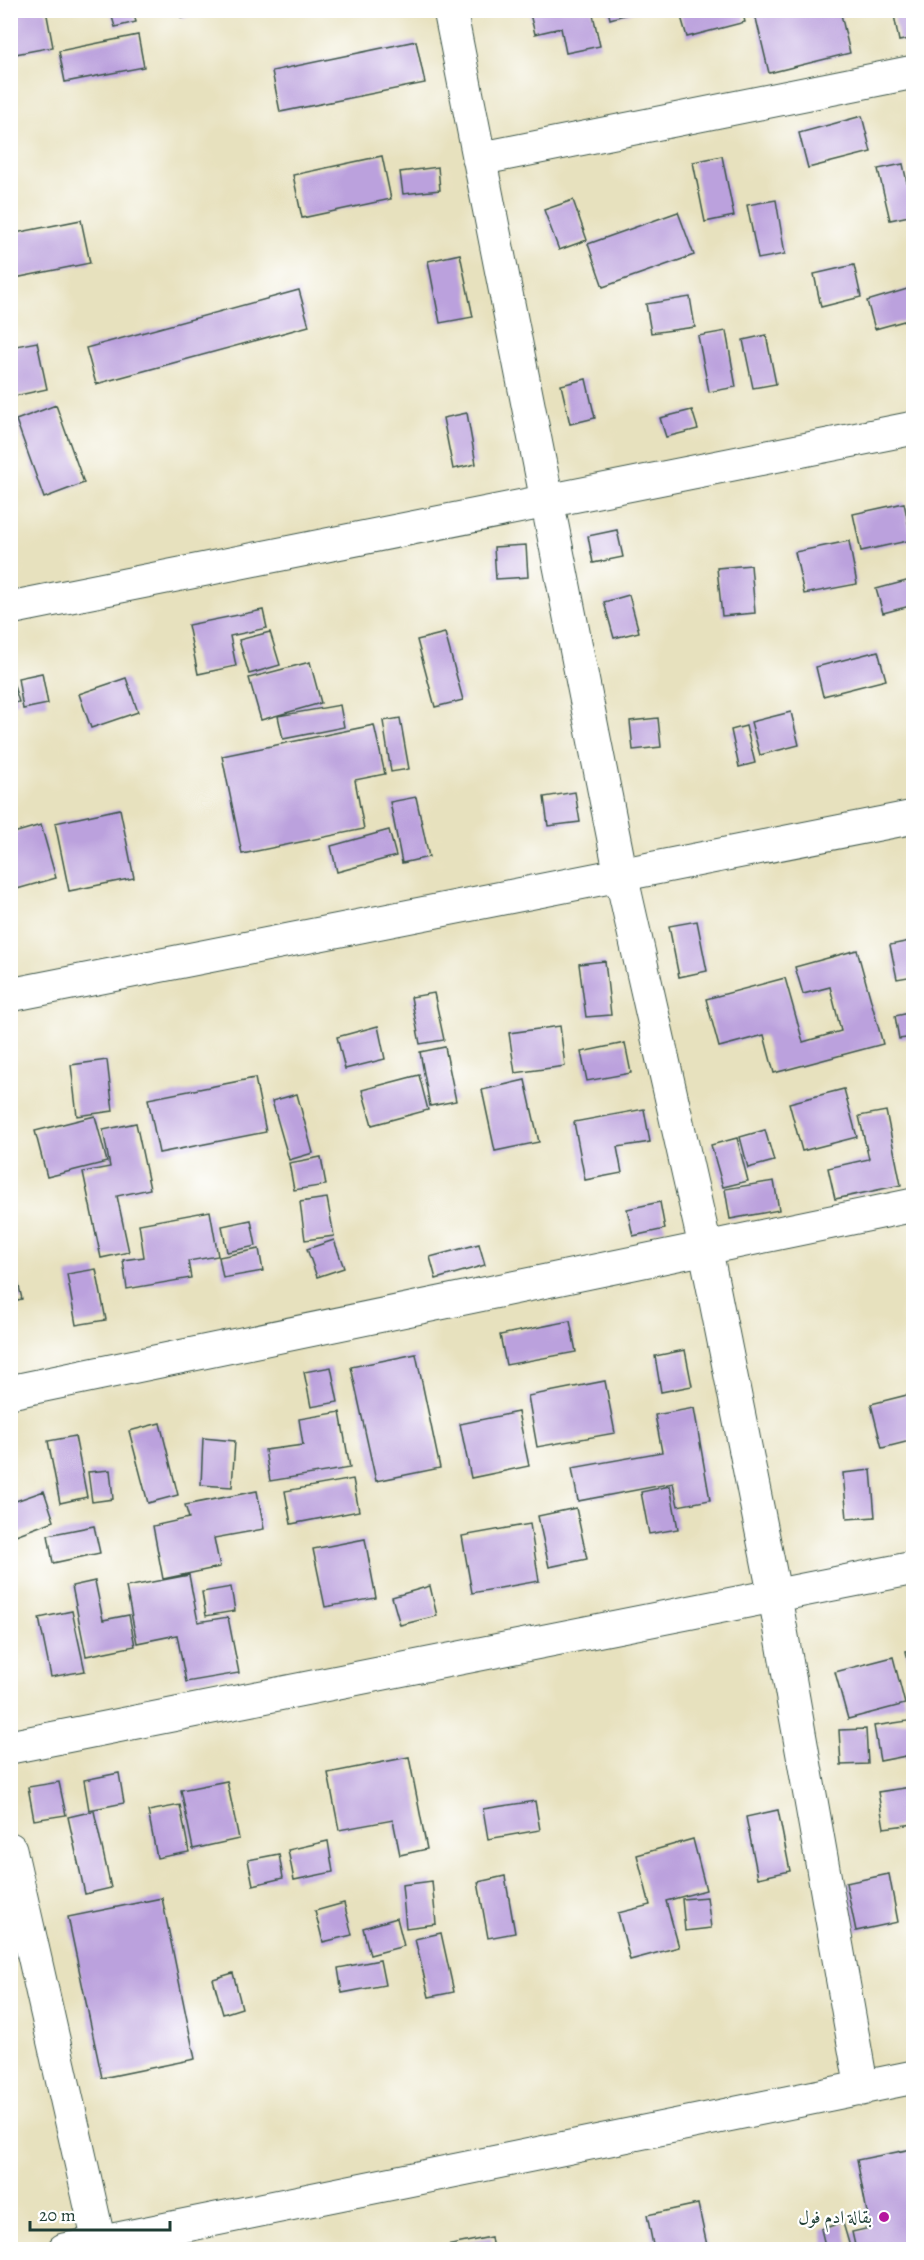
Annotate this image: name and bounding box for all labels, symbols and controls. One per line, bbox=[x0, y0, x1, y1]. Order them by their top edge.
scale bar bbox=[30, 2194, 170, 2232]
text: 20 m bbox=[39, 2203, 76, 2227]
place label: بقالة ادم فول bbox=[798, 2205, 872, 2233]
marker: بقالة ادم فول bbox=[877, 2210, 891, 2224]

